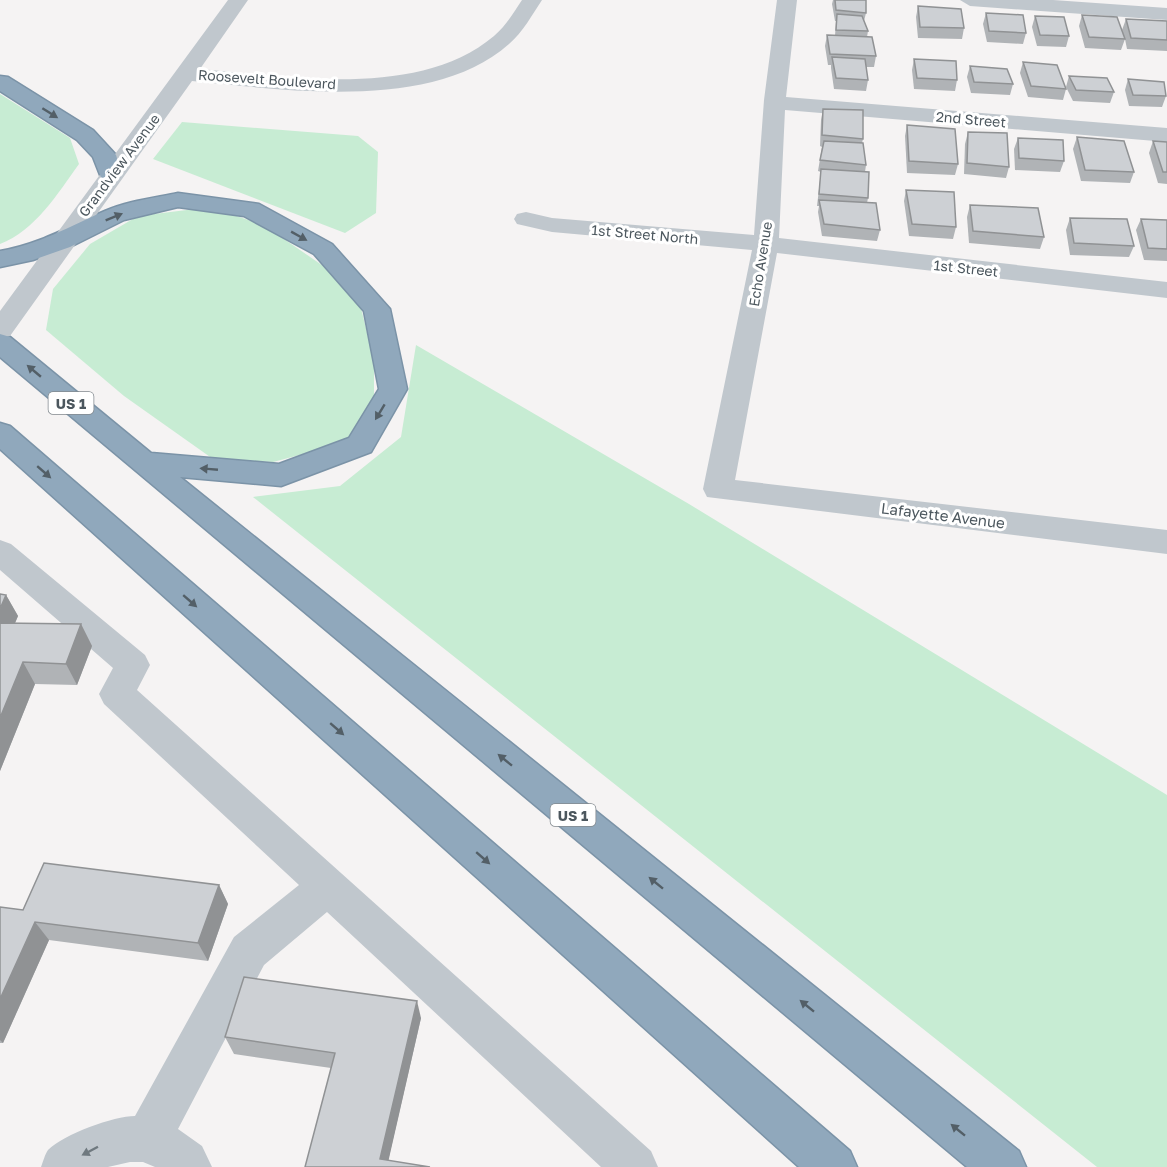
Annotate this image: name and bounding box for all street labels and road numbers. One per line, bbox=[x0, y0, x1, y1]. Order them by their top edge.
street label: Roosevelt Boulevard bbox=[198, 66, 336, 92]
street label: 2nd Street bbox=[935, 107, 1007, 131]
street label: Grandview Avenue bbox=[75, 110, 163, 220]
street label: Echo Avenue bbox=[745, 220, 775, 308]
street label: 1st Street North bbox=[591, 221, 699, 247]
street label: 1st Street bbox=[933, 256, 999, 280]
road number: US 1 bbox=[48, 392, 94, 414]
street label: Lafayette Avenue bbox=[880, 498, 1006, 532]
road number: US 1 bbox=[550, 804, 596, 826]

